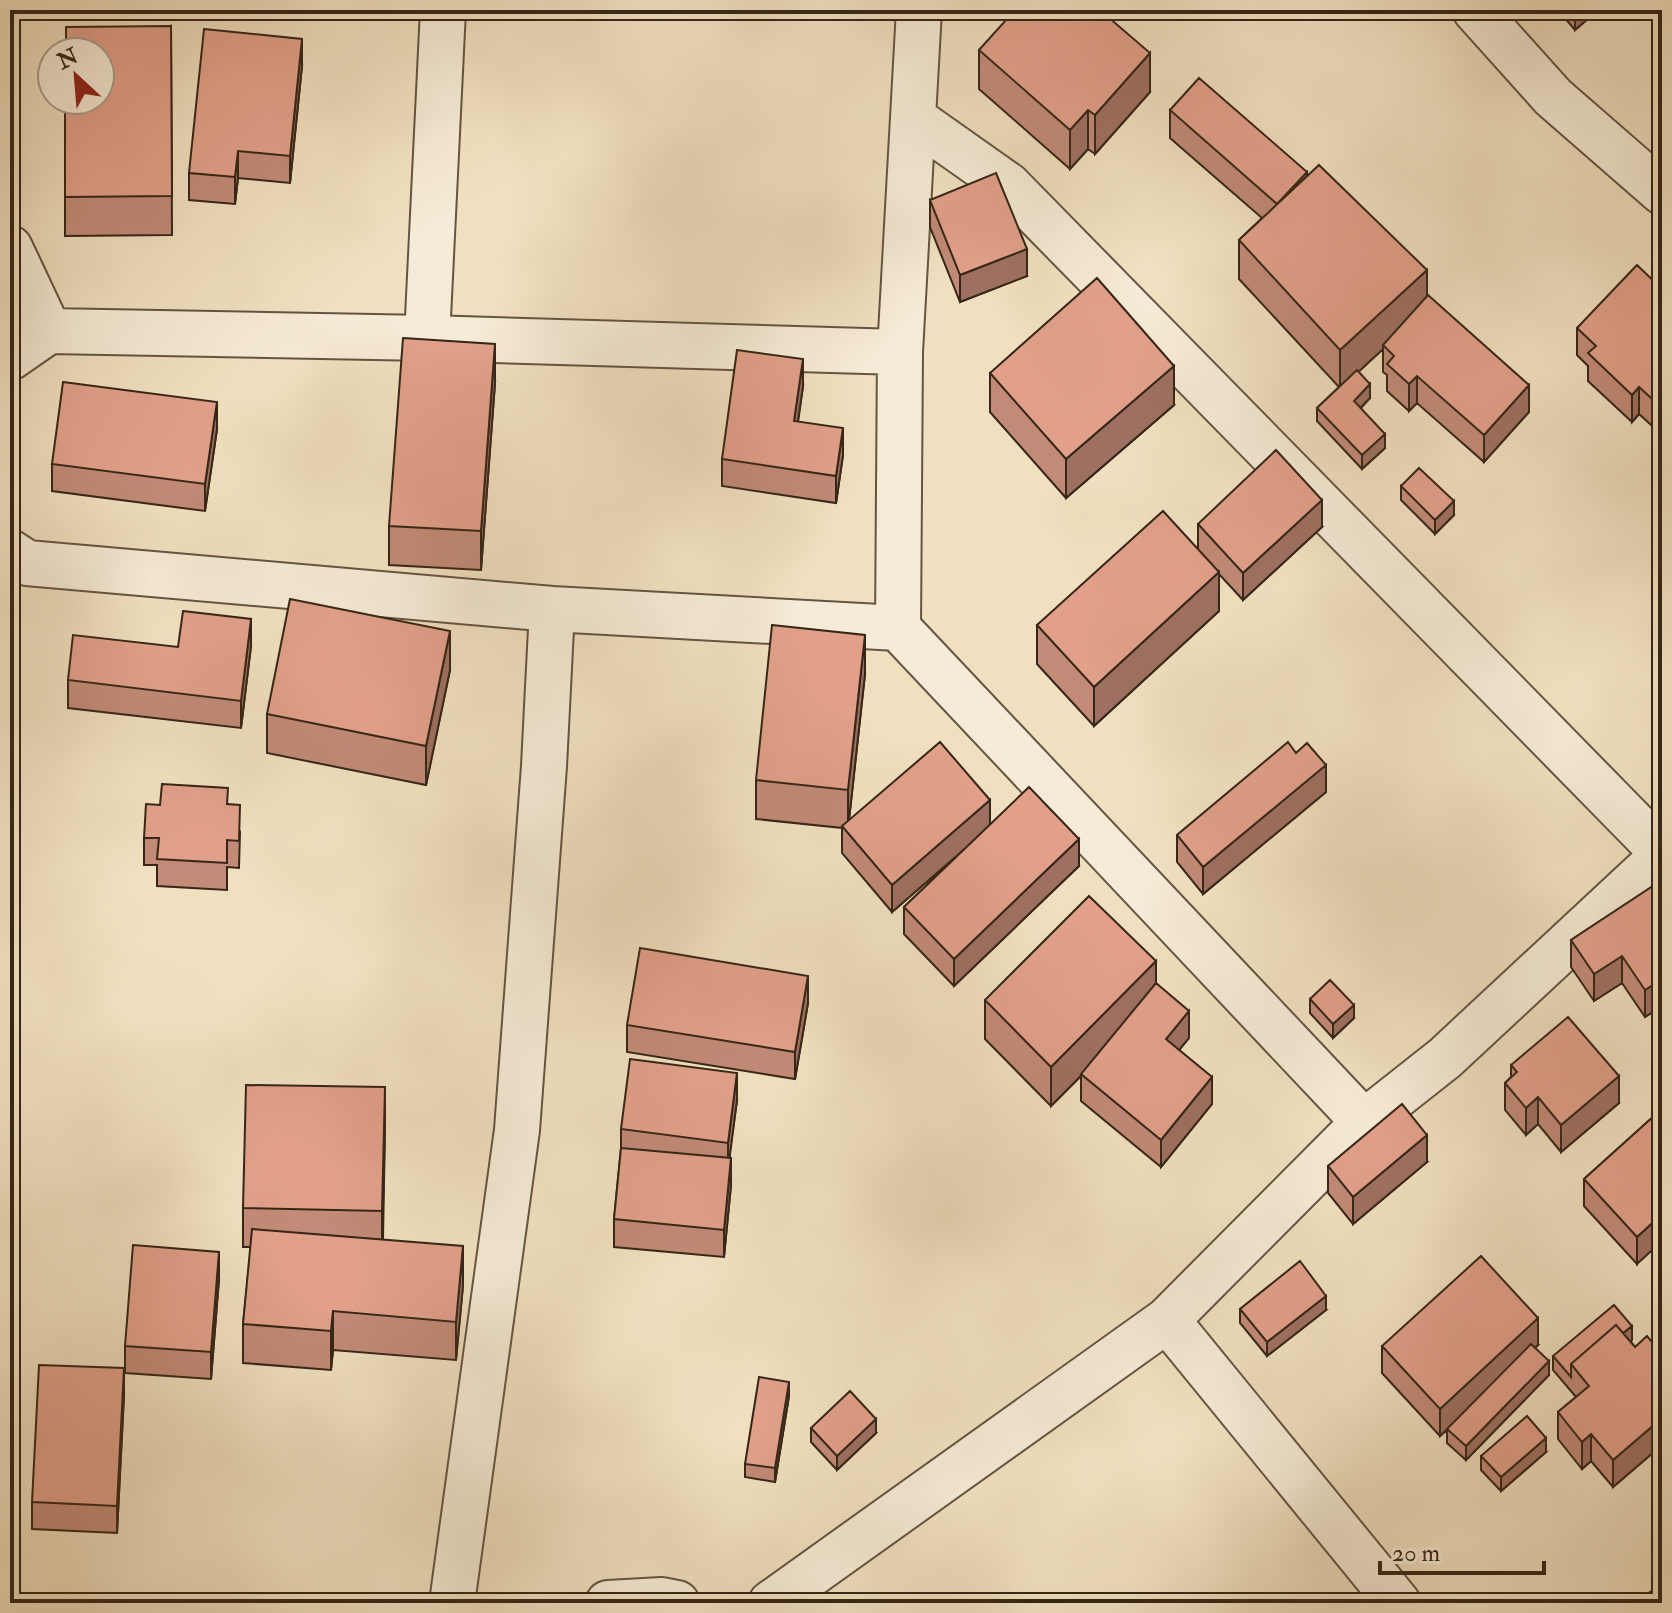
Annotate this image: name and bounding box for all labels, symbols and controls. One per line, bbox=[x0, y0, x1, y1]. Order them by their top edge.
north arrow bbox=[36, 36, 116, 116]
text: N bbox=[52, 42, 83, 76]
scale bar bbox=[1380, 1525, 1544, 1575]
text: 20 m bbox=[1392, 1538, 1441, 1569]

